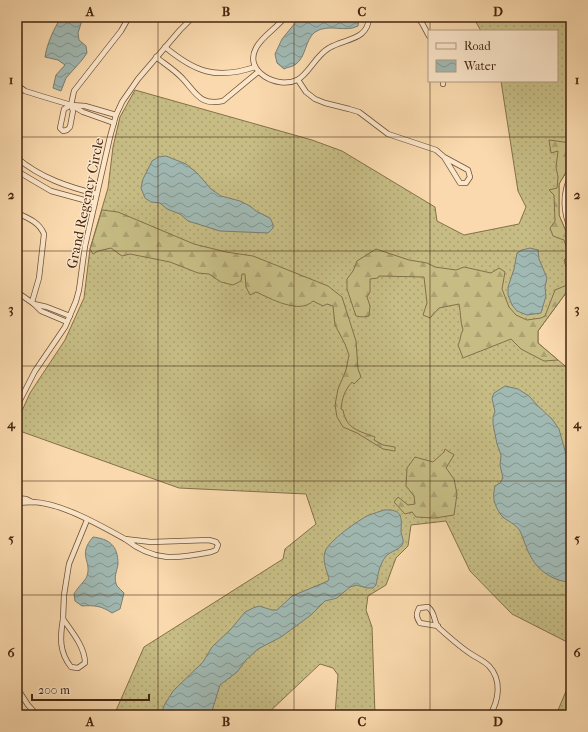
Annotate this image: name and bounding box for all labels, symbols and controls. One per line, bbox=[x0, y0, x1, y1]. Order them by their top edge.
text: A bbox=[85, 4, 95, 19]
text: B bbox=[222, 4, 231, 19]
text: C bbox=[358, 4, 367, 19]
text: D bbox=[493, 4, 503, 19]
legend bbox=[428, 30, 558, 82]
text: Road bbox=[464, 39, 491, 53]
text: Water bbox=[463, 59, 497, 73]
text: 1 bbox=[9, 72, 14, 87]
text: 1 bbox=[575, 72, 580, 87]
street label: Grand Regency Circle bbox=[63, 136, 108, 270]
text: 2 bbox=[8, 187, 15, 202]
text: 2 bbox=[574, 187, 581, 202]
text: 3 bbox=[8, 301, 14, 317]
text: 3 bbox=[574, 301, 580, 317]
text: 4 bbox=[6, 416, 16, 432]
text: 4 bbox=[572, 416, 582, 432]
text: 5 bbox=[8, 531, 14, 546]
text: 5 bbox=[574, 531, 580, 546]
text: 6 bbox=[7, 645, 15, 660]
text: 6 bbox=[573, 645, 581, 660]
scale bar bbox=[32, 676, 149, 702]
text: 200 m bbox=[38, 683, 70, 697]
text: A bbox=[85, 714, 95, 729]
text: B bbox=[222, 714, 231, 729]
text: C bbox=[358, 714, 367, 729]
text: D bbox=[493, 714, 503, 729]

